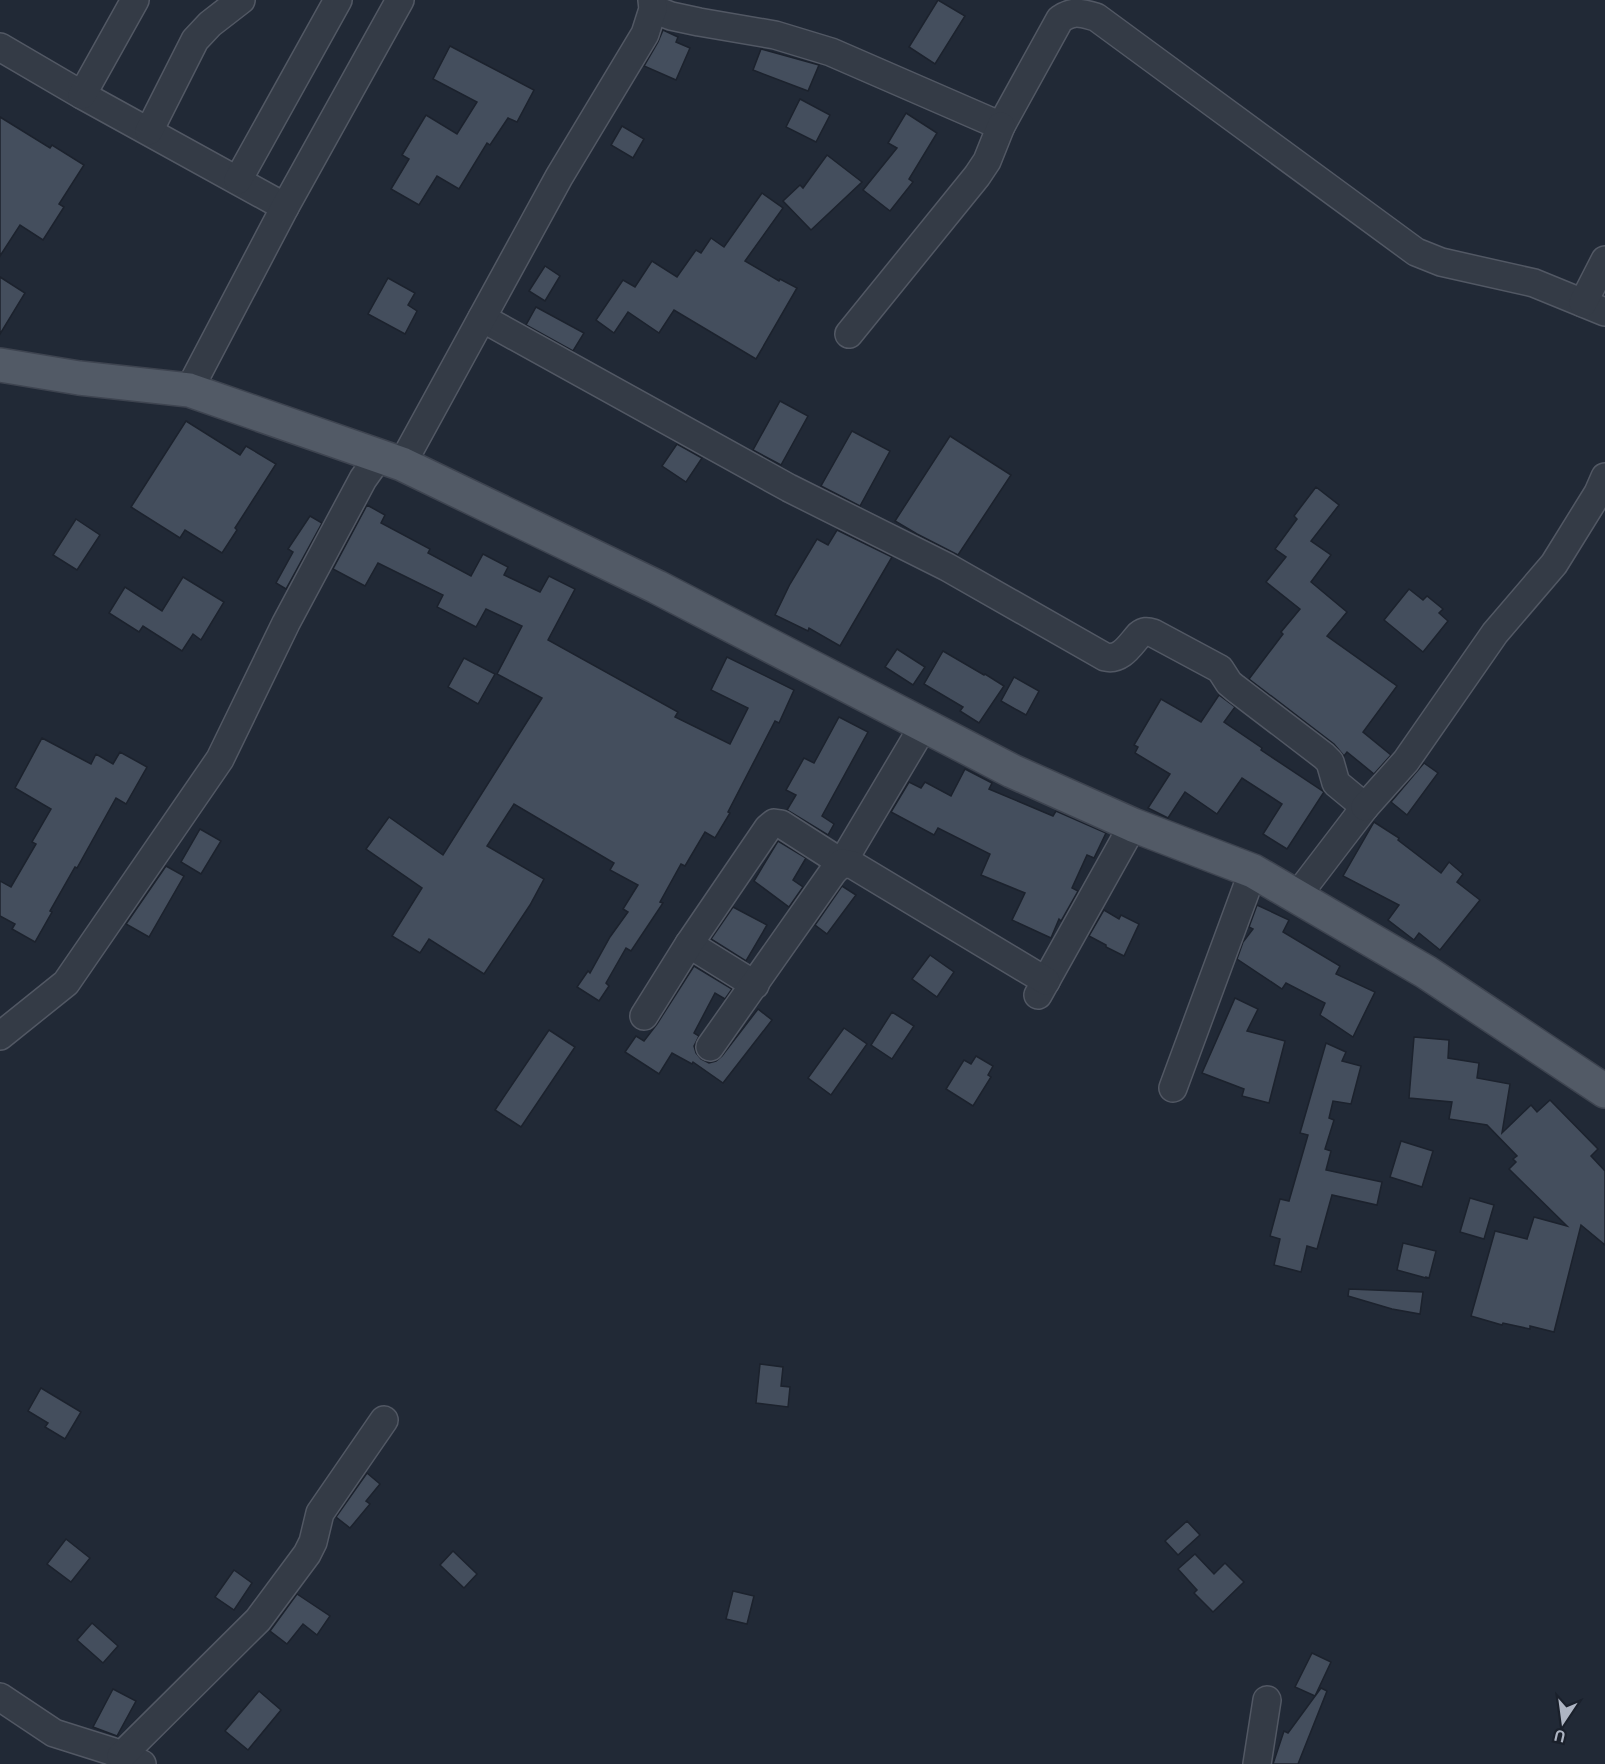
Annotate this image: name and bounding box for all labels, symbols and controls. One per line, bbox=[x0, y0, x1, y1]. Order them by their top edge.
north arrow bbox=[1533, 1692, 1593, 1752]
text: U bbox=[1552, 1727, 1567, 1747]

